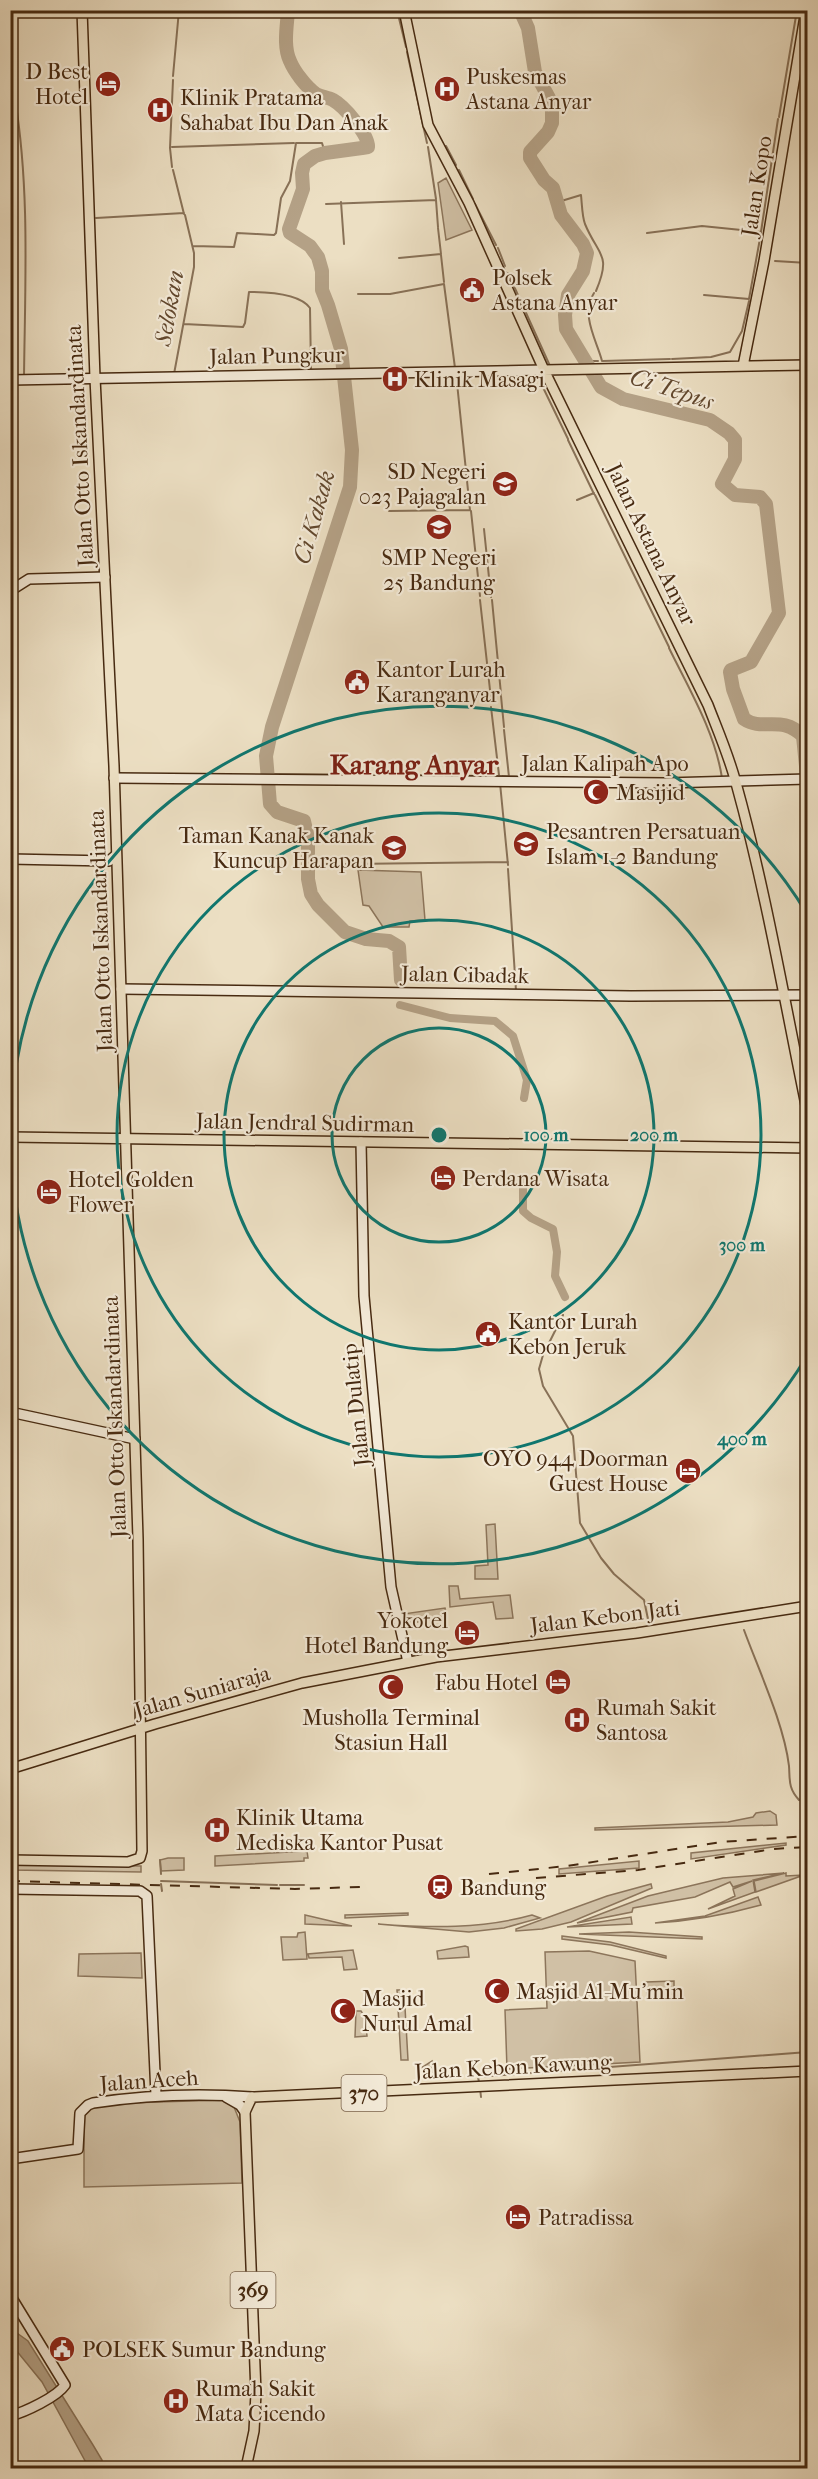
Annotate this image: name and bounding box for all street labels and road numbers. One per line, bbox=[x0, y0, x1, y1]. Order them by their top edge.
street label: Jalan Kopo bbox=[736, 134, 778, 240]
street label: Jalan Otto Iskandardinata bbox=[61, 323, 99, 570]
street label: Jalan Pungkur bbox=[207, 342, 345, 370]
street label: Jalan Astana Anyar bbox=[600, 457, 702, 630]
street label: Jalan Kalipah Apo bbox=[519, 751, 689, 777]
street label: Jalan Otto Iskandardinata bbox=[84, 809, 118, 1054]
street label: Jalan Cibadak bbox=[399, 961, 530, 989]
street label: Jalan Jendral Sudirman bbox=[194, 1108, 414, 1138]
street label: Jalan Otto Iskandardinata bbox=[98, 1295, 132, 1540]
street label: Jalan Dulatip bbox=[337, 1342, 376, 1470]
street label: Jalan Kebon Jati bbox=[527, 1595, 682, 1639]
street label: Jalan Suniaraja bbox=[129, 1660, 274, 1724]
street label: Jalan Kebon Kawung bbox=[412, 2049, 613, 2085]
street label: Jalan Aceh bbox=[97, 2065, 200, 2098]
road number: 370 bbox=[342, 2075, 386, 2111]
road number: 369 bbox=[230, 2272, 276, 2308]

